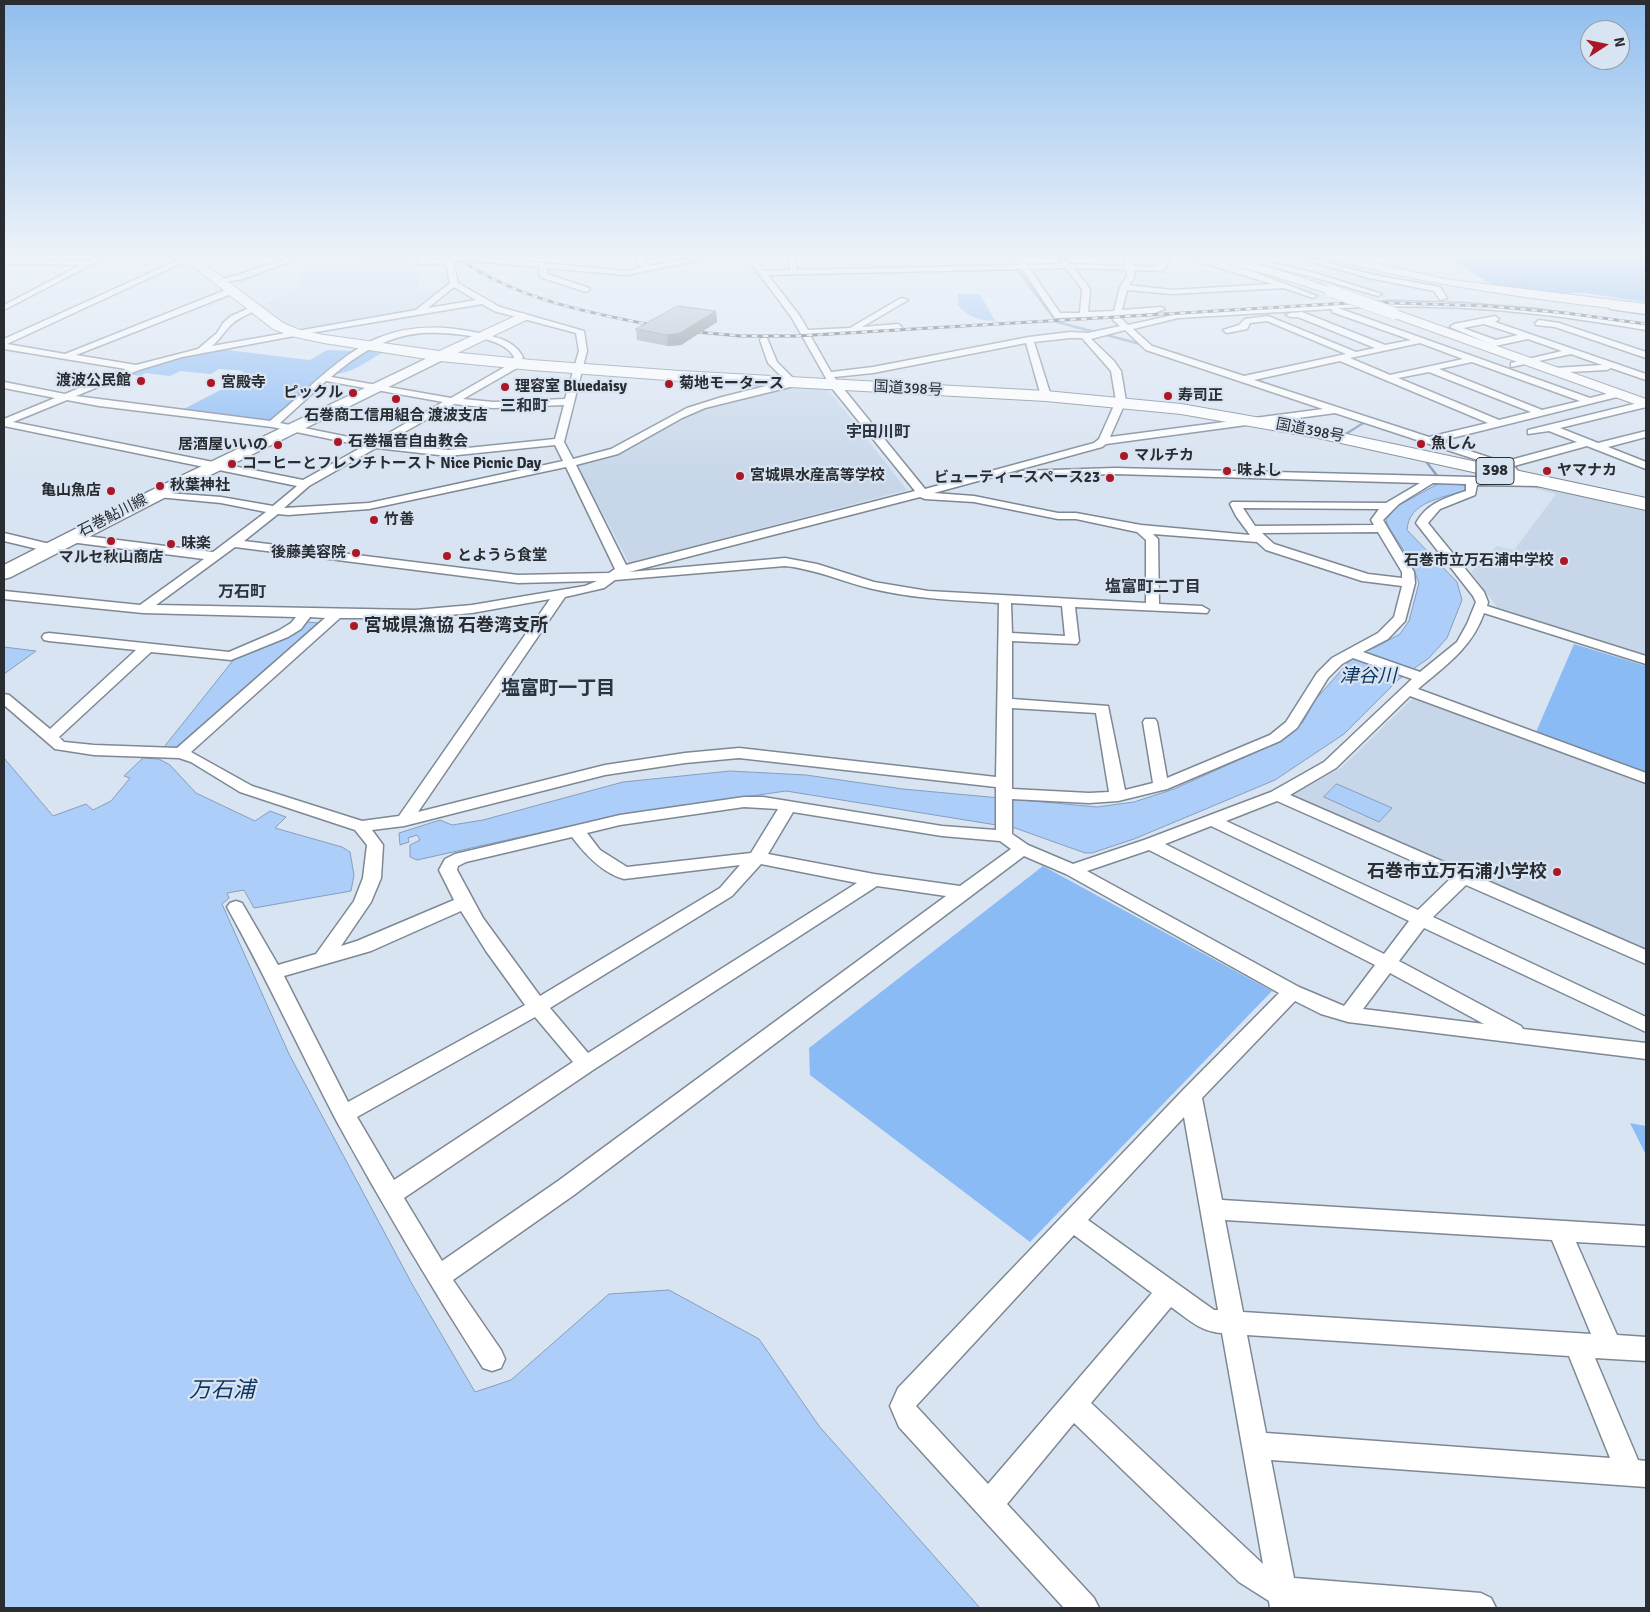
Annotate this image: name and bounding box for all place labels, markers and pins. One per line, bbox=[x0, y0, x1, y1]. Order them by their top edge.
place label: 渡波公民館 bbox=[56, 372, 131, 390]
place label: 宮殿寺 bbox=[221, 374, 266, 392]
marker: 渡波公民館 bbox=[135, 375, 147, 387]
place label: 菊地モータース bbox=[679, 375, 784, 393]
marker: 宮殿寺 bbox=[205, 377, 217, 389]
place label: 理容室 Bluedaisy bbox=[515, 378, 627, 396]
marker: 菊地モータース bbox=[663, 378, 675, 390]
marker: 理容室 Bluedaisy bbox=[499, 381, 511, 393]
place label: ピックル bbox=[283, 384, 343, 402]
marker: ピックル bbox=[347, 387, 359, 399]
place label: 寿司正 bbox=[1178, 387, 1223, 405]
marker: 寿司正 bbox=[1162, 390, 1174, 402]
marker: 石巻商工信用組合 渡波支店 bbox=[390, 393, 402, 405]
place label: 石巻商工信用組合 渡波支店 bbox=[304, 407, 488, 425]
place label: 石巻福音自由教会 bbox=[348, 433, 468, 451]
place label: 魚しん bbox=[1431, 435, 1476, 453]
place label: 居酒屋いいの bbox=[178, 436, 268, 454]
marker: 石巻福音自由教会 bbox=[332, 436, 344, 448]
marker: 魚しん bbox=[1415, 438, 1427, 450]
marker: 居酒屋いいの bbox=[272, 439, 284, 451]
place label: マルチカ bbox=[1134, 447, 1194, 465]
marker: マルチカ bbox=[1118, 450, 1130, 462]
place label: コーヒーとフレンチトースト Nice Picnic Day bbox=[242, 455, 541, 473]
marker: コーヒーとフレンチトースト Nice Picnic Day bbox=[226, 458, 238, 470]
place label: 味よし bbox=[1237, 462, 1282, 480]
place label: ヤマナカ bbox=[1557, 462, 1617, 480]
marker: 味よし bbox=[1221, 465, 1233, 477]
marker: ヤマナカ bbox=[1541, 465, 1553, 477]
place label: 宮城県水産高等学校 bbox=[750, 467, 885, 485]
place label: ビューティースペース23 bbox=[934, 469, 1100, 487]
marker: 宮城県水産高等学校 bbox=[734, 470, 746, 482]
marker: ビューティースペース23 bbox=[1104, 472, 1116, 484]
place label: 秋葉神社 bbox=[170, 477, 230, 495]
marker: 秋葉神社 bbox=[154, 480, 166, 492]
place label: 亀山魚店 bbox=[41, 482, 101, 500]
marker: 亀山魚店 bbox=[105, 485, 117, 497]
place label: 竹善 bbox=[384, 511, 414, 529]
marker: 竹善 bbox=[368, 514, 380, 526]
marker: マルセ秋山商店 bbox=[105, 535, 117, 547]
place label: 味楽 bbox=[181, 535, 211, 553]
marker: 味楽 bbox=[165, 538, 177, 550]
place label: 後藤美容院 bbox=[271, 544, 346, 562]
marker: 後藤美容院 bbox=[350, 547, 362, 559]
place label: とようら食堂 bbox=[457, 547, 547, 565]
place label: マルセ秋山商店 bbox=[59, 549, 163, 567]
marker: とようら食堂 bbox=[441, 550, 453, 562]
place label: 石巻市立万石浦中学校 bbox=[1404, 552, 1554, 570]
marker: 石巻市立万石浦中学校 bbox=[1558, 555, 1570, 567]
place label: 宮城県漁協 石巻湾支所 bbox=[364, 615, 548, 637]
marker: 宮城県漁協 石巻湾支所 bbox=[348, 620, 360, 632]
place label: 石巻市立万石浦小学校 bbox=[1367, 861, 1547, 883]
marker: 石巻市立万石浦小学校 bbox=[1551, 866, 1563, 878]

